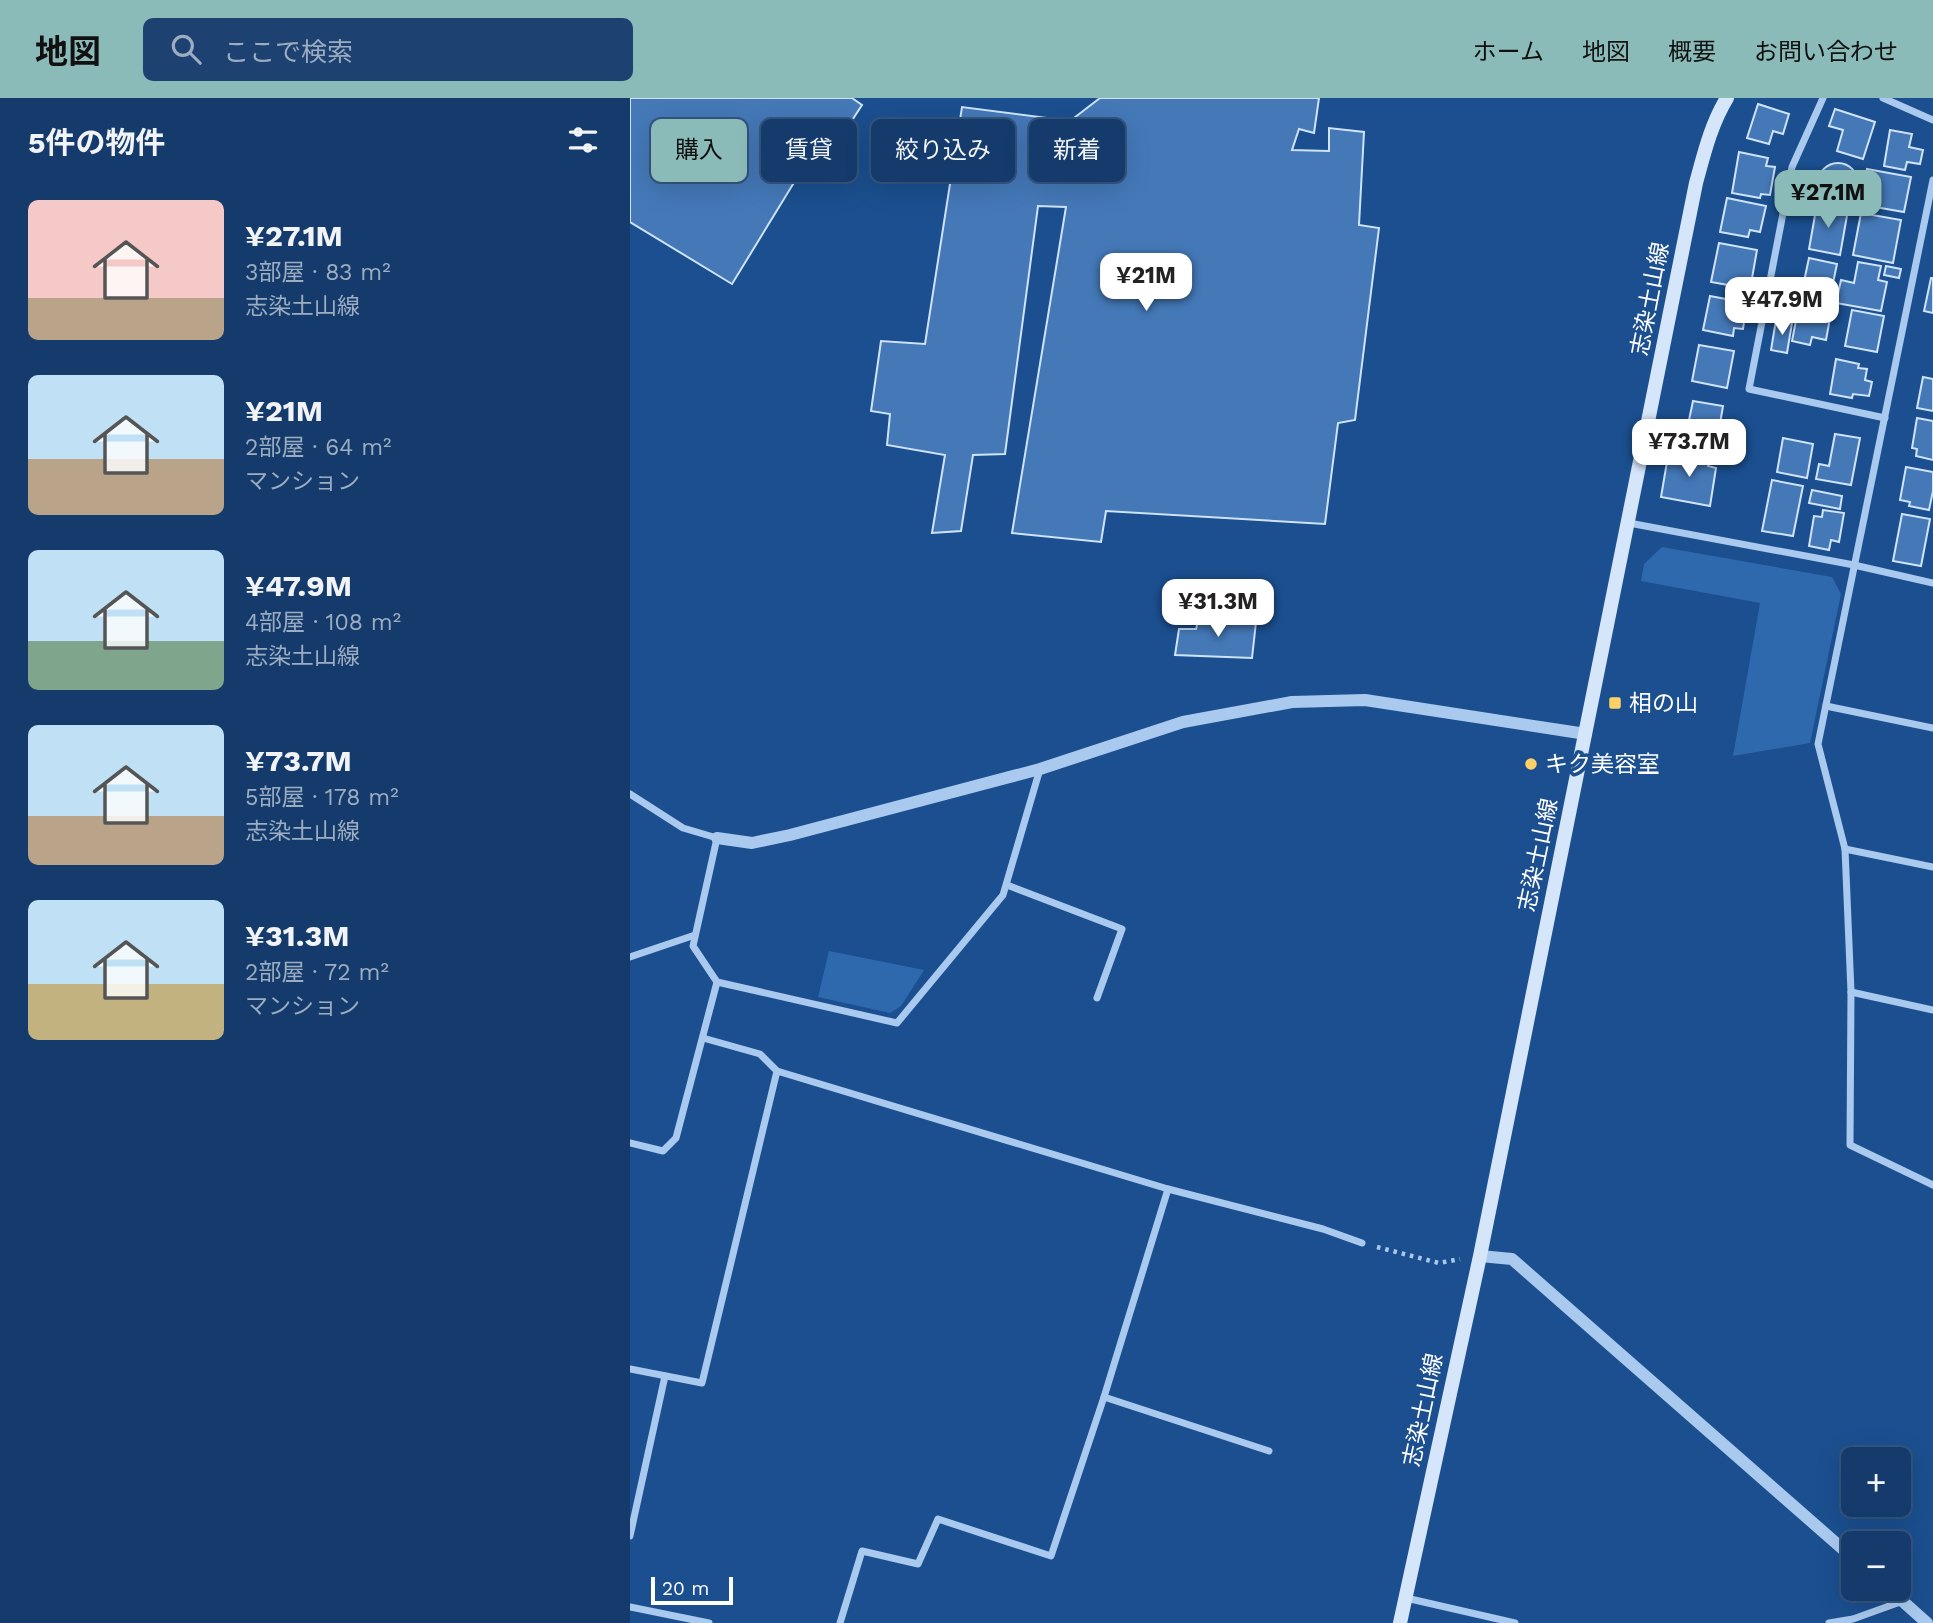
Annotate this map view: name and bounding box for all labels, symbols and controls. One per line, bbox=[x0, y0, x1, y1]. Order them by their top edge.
search box bbox=[143, 18, 633, 81]
icon: search bbox=[167, 30, 205, 68]
text: 地図 bbox=[35, 32, 101, 71]
text: ここで検索 bbox=[223, 37, 353, 67]
text: ホーム bbox=[1473, 38, 1544, 66]
text: 地図 bbox=[1582, 38, 1630, 66]
text: 概要 bbox=[1668, 38, 1716, 66]
text: お問い合わせ bbox=[1754, 38, 1898, 66]
chip: 購入 bbox=[651, 119, 747, 182]
chip: 賃貸 bbox=[761, 119, 857, 182]
chip: 絞り込み bbox=[871, 119, 1015, 182]
chip: 新着 bbox=[1029, 119, 1125, 182]
icon: filters bbox=[564, 121, 602, 159]
text: 5件の物件 bbox=[28, 125, 166, 160]
pin: ¥27.1M bbox=[1771, 170, 1885, 230]
text: ¥27.1M bbox=[1790, 179, 1866, 206]
text: ¥27.1M bbox=[245, 218, 343, 253]
icon: home bbox=[84, 228, 168, 312]
street label: 志染土山線 bbox=[1626, 240, 1674, 358]
pin: ¥21M bbox=[1105, 254, 1187, 313]
text: 3部屋 · 83 m² bbox=[245, 259, 391, 286]
text: ¥21M bbox=[1116, 262, 1176, 289]
pin: ¥47.9M bbox=[1725, 278, 1839, 337]
text: ¥47.9M bbox=[1741, 286, 1823, 313]
text: 志染土山線 bbox=[245, 293, 360, 320]
text: ¥21M bbox=[245, 393, 323, 428]
icon: home bbox=[84, 403, 168, 487]
pin: ¥73.7M bbox=[1632, 420, 1746, 479]
text: ¥73.7M bbox=[1648, 428, 1730, 455]
text: 2部屋 · 64 m² bbox=[245, 434, 392, 461]
text: マンション bbox=[245, 468, 360, 495]
text: ¥47.9M bbox=[245, 568, 352, 603]
icon: home bbox=[84, 578, 168, 662]
pin: ¥31.3M bbox=[1161, 580, 1275, 639]
text: ¥31.3M bbox=[1178, 588, 1258, 615]
text: 4部屋 · 108 m² bbox=[245, 609, 401, 636]
text: 志染土山線 bbox=[245, 643, 360, 670]
place label: 相の山 bbox=[1629, 690, 1698, 717]
marker: 相の山 bbox=[1607, 695, 1623, 711]
text: ¥73.7M bbox=[245, 743, 352, 778]
place label: キク美容室 bbox=[1545, 751, 1660, 778]
icon: home bbox=[84, 753, 168, 837]
marker: キク美容室 bbox=[1523, 756, 1539, 772]
text: 5部屋 · 178 m² bbox=[245, 784, 399, 811]
street label: 志染土山線 bbox=[1513, 796, 1563, 914]
text: 志染土山線 bbox=[245, 818, 360, 845]
text: ¥31.3M bbox=[245, 918, 350, 953]
icon: home bbox=[84, 928, 168, 1012]
text: 2部屋 · 72 m² bbox=[245, 959, 389, 986]
text: マンション bbox=[245, 993, 360, 1020]
street label: 志染土山線 bbox=[1398, 1351, 1448, 1469]
map controls bbox=[1841, 1447, 1911, 1601]
button: + bbox=[1841, 1447, 1911, 1517]
button: − bbox=[1841, 1531, 1911, 1601]
scale bar bbox=[651, 1574, 733, 1606]
text: 20 m bbox=[662, 1577, 709, 1600]

